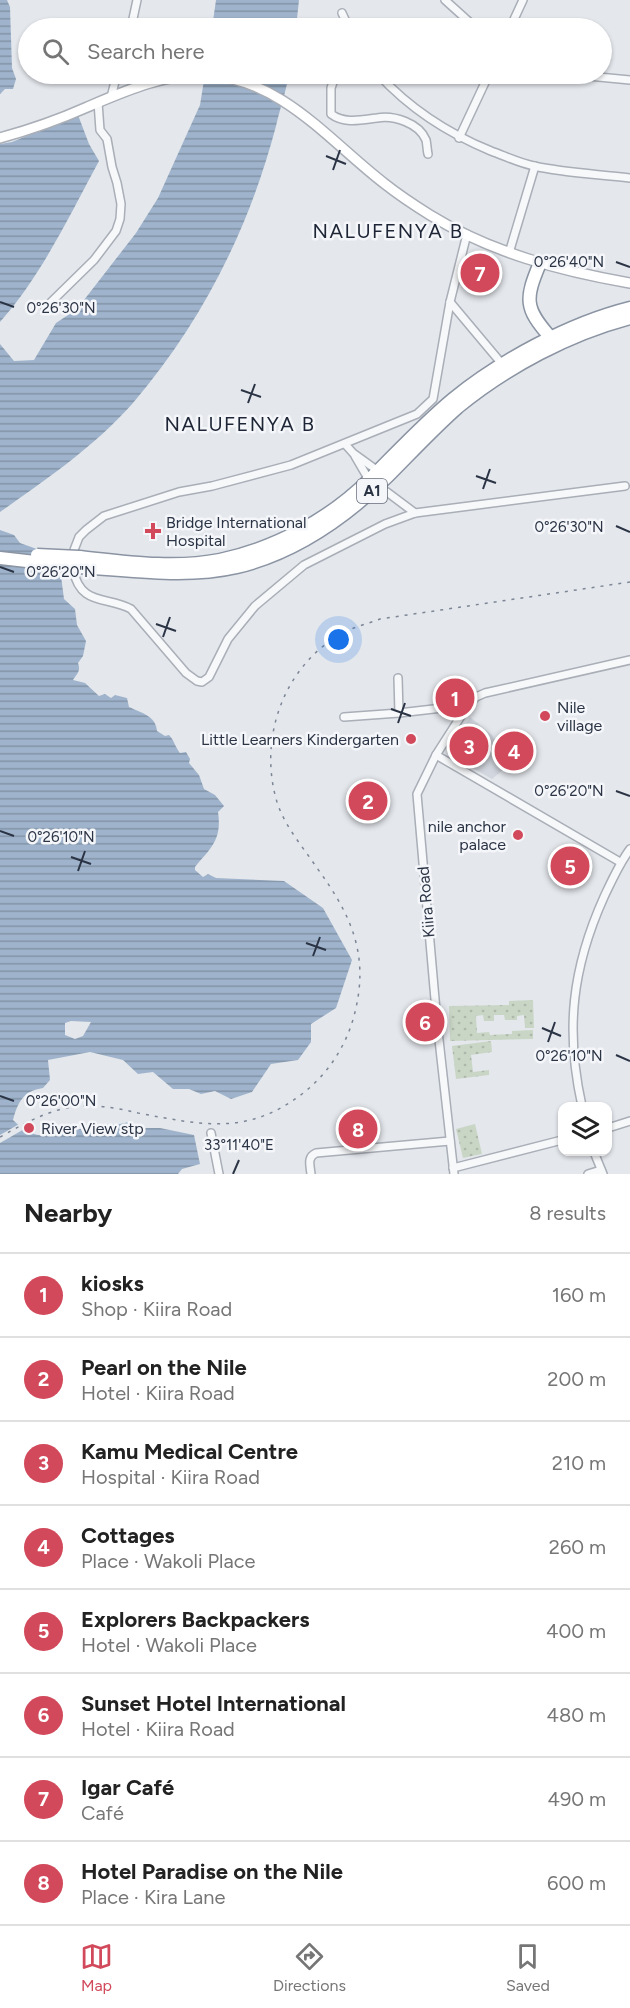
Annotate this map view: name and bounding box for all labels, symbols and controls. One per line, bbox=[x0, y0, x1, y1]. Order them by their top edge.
search box bbox=[18, 18, 612, 84]
icon: search bbox=[39, 35, 72, 68]
text: Search here bbox=[87, 38, 205, 65]
district label: NALUFENYA B bbox=[312, 219, 464, 243]
pin: 7 bbox=[460, 250, 500, 296]
text: 0°26'40"N bbox=[534, 253, 604, 271]
text: 0°26'30"N bbox=[26, 299, 96, 317]
district label: NALUFENYA B bbox=[164, 412, 316, 436]
road number: A1 bbox=[357, 479, 387, 503]
place label: Bridge International Hospital bbox=[166, 513, 307, 550]
text: 0°26'30"N bbox=[534, 518, 604, 536]
marker: Bridge International Hospital bbox=[144, 522, 162, 540]
text: 0°26'20"N bbox=[26, 563, 96, 581]
your location bbox=[324, 625, 353, 654]
pin: 1 bbox=[436, 676, 474, 720]
place label: Nile village bbox=[557, 698, 603, 735]
marker: Nile village bbox=[538, 709, 552, 723]
pin: 3 bbox=[450, 724, 488, 768]
pin: 4 bbox=[494, 728, 534, 774]
place label: Little Learners Kindergarten bbox=[201, 730, 399, 749]
marker: Little Learners Kindergarten bbox=[404, 732, 418, 746]
pin: 2 bbox=[348, 778, 388, 824]
text: 0°26'20"N bbox=[534, 782, 604, 800]
place label: nile anchor palace bbox=[428, 817, 507, 854]
text: 0°26'10"N bbox=[27, 828, 95, 846]
marker: nile anchor palace bbox=[511, 828, 525, 842]
pin: 5 bbox=[550, 844, 590, 888]
street label: Kiira Road bbox=[413, 866, 439, 938]
pin: 6 bbox=[406, 1000, 444, 1044]
text: 0°26'10"N bbox=[535, 1047, 603, 1065]
text: 0°26'00"N bbox=[26, 1092, 96, 1110]
map controls bbox=[558, 1102, 612, 1156]
button: layers bbox=[558, 1102, 612, 1156]
pin: 8 bbox=[338, 1106, 378, 1152]
place label: River View stp bbox=[41, 1119, 144, 1138]
marker: River View stp bbox=[22, 1121, 36, 1135]
text: 33°11'40"E bbox=[204, 1136, 274, 1154]
text: Nearby bbox=[24, 1197, 112, 1229]
text: 8 results bbox=[529, 1201, 606, 1225]
text: kiosks bbox=[81, 1270, 144, 1297]
text: 1 bbox=[39, 1283, 48, 1307]
text: 160 m bbox=[552, 1283, 606, 1307]
text: Shop · Kiira Road bbox=[81, 1297, 232, 1321]
text: Pearl on the Nile bbox=[81, 1354, 247, 1381]
text: 2 bbox=[38, 1367, 49, 1391]
text: 200 m bbox=[547, 1367, 606, 1391]
text: Hotel · Kiira Road bbox=[81, 1381, 235, 1405]
text: Kamu Medical Centre bbox=[81, 1438, 298, 1465]
text: 3 bbox=[38, 1451, 49, 1475]
text: 210 m bbox=[552, 1451, 606, 1475]
text: Hospital · Kiira Road bbox=[81, 1465, 260, 1489]
text: Cottages bbox=[81, 1522, 175, 1549]
text: 4 bbox=[37, 1535, 50, 1559]
text: 260 m bbox=[549, 1535, 606, 1559]
text: Place · Wakoli Place bbox=[81, 1549, 255, 1573]
text: Explorers Backpackers bbox=[81, 1606, 310, 1633]
text: 5 bbox=[38, 1619, 49, 1643]
text: 400 m bbox=[546, 1619, 606, 1643]
text: Hotel · Wakoli Place bbox=[81, 1633, 257, 1657]
text: Sunset Hotel International bbox=[81, 1690, 346, 1717]
text: 6 bbox=[38, 1703, 49, 1727]
text: 480 m bbox=[547, 1703, 606, 1727]
text: Hotel · Kiira Road bbox=[81, 1717, 235, 1741]
text: Igar Café bbox=[81, 1774, 174, 1801]
text: 7 bbox=[38, 1787, 49, 1811]
text: 490 m bbox=[547, 1787, 606, 1811]
text: Café bbox=[81, 1801, 124, 1825]
text: Hotel Paradise on the Nile bbox=[81, 1858, 343, 1885]
text: 8 bbox=[37, 1871, 50, 1895]
text: 600 m bbox=[547, 1871, 606, 1895]
text: Place · Kira Lane bbox=[81, 1885, 225, 1909]
tab: Map bbox=[80, 1940, 113, 1995]
tab: Directions bbox=[273, 1940, 346, 1995]
tab: Saved bbox=[506, 1940, 550, 1995]

